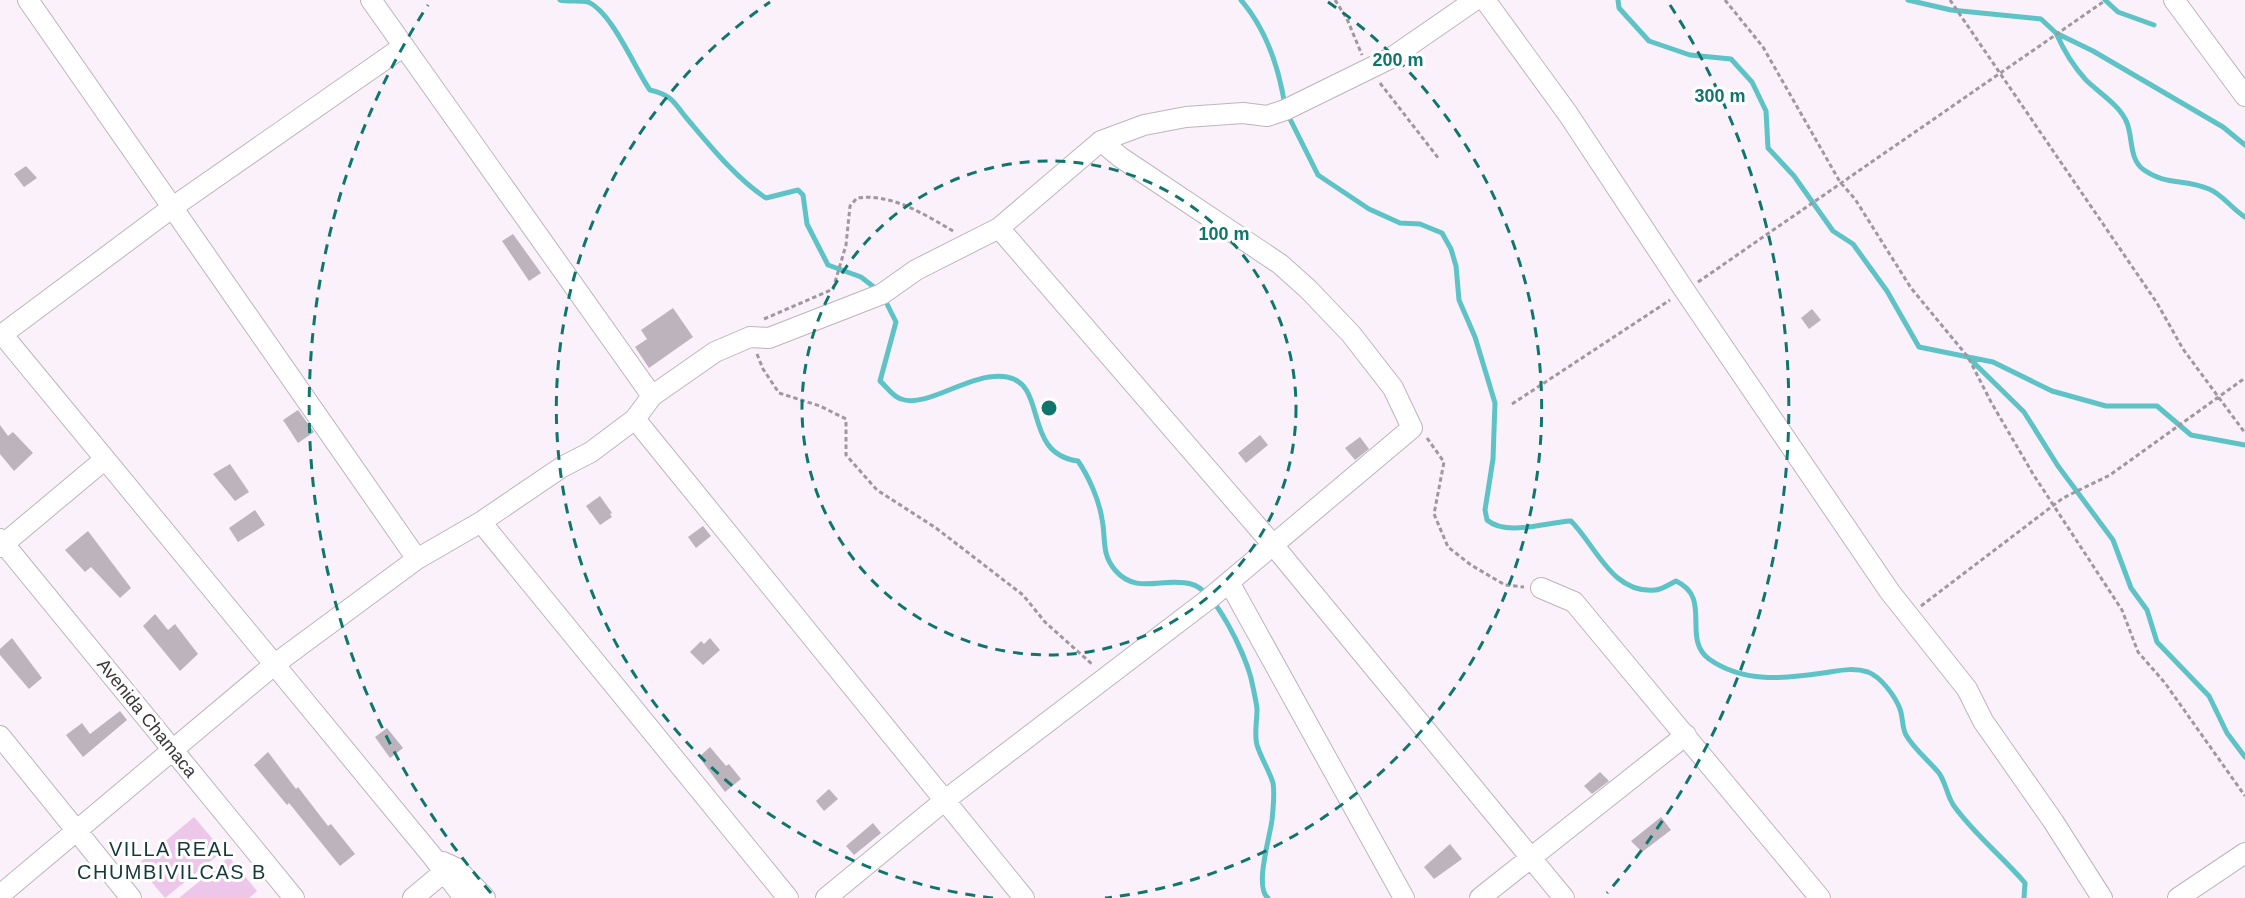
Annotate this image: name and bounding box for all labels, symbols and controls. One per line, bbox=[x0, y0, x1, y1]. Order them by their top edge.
text: 200 m bbox=[1372, 50, 1424, 70]
text: 300 m bbox=[1694, 86, 1746, 106]
text: 100 m bbox=[1198, 224, 1250, 244]
centre of rings bbox=[1039, 398, 1059, 418]
street label: Avenida Chamaca bbox=[93, 655, 202, 782]
district label: VILLA REAL CHUMBIVILCAS B bbox=[77, 838, 267, 883]

